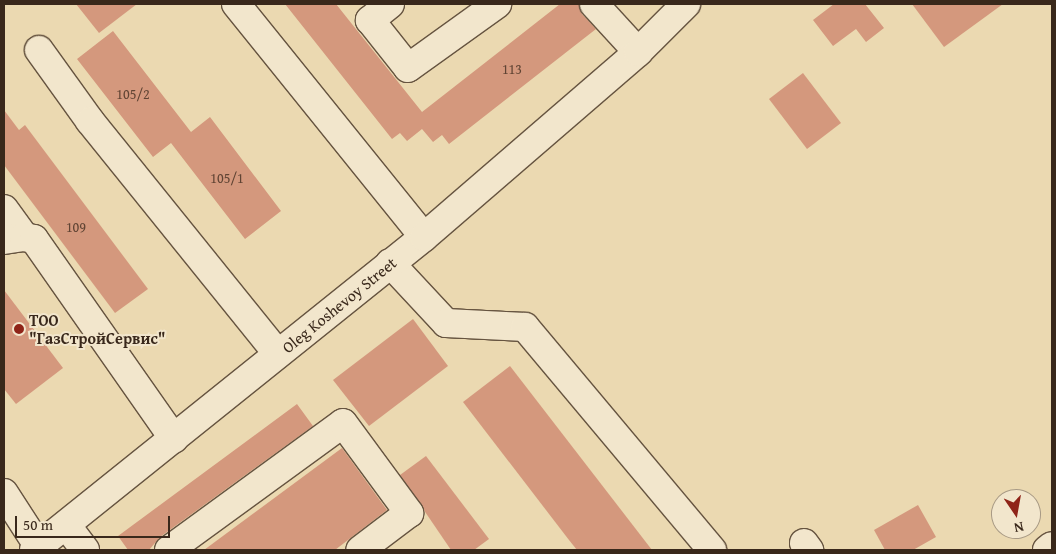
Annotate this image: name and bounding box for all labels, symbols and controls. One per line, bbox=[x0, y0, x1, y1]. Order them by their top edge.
house number: 113 bbox=[502, 61, 522, 77]
house number: 105/2 bbox=[116, 86, 150, 102]
house number: 105/1 bbox=[210, 170, 244, 186]
house number: 109 bbox=[66, 219, 86, 235]
street label: Oleg Koshevoy Street bbox=[278, 253, 400, 357]
place label: ТОО "ГазСтройСервис" bbox=[29, 310, 166, 348]
marker: ТОО "ГазСтройСервис" bbox=[13, 323, 25, 335]
north arrow bbox=[991, 489, 1041, 539]
scale bar bbox=[18, 506, 172, 538]
text: 50 m bbox=[23, 514, 53, 535]
text: N bbox=[1012, 517, 1026, 538]

